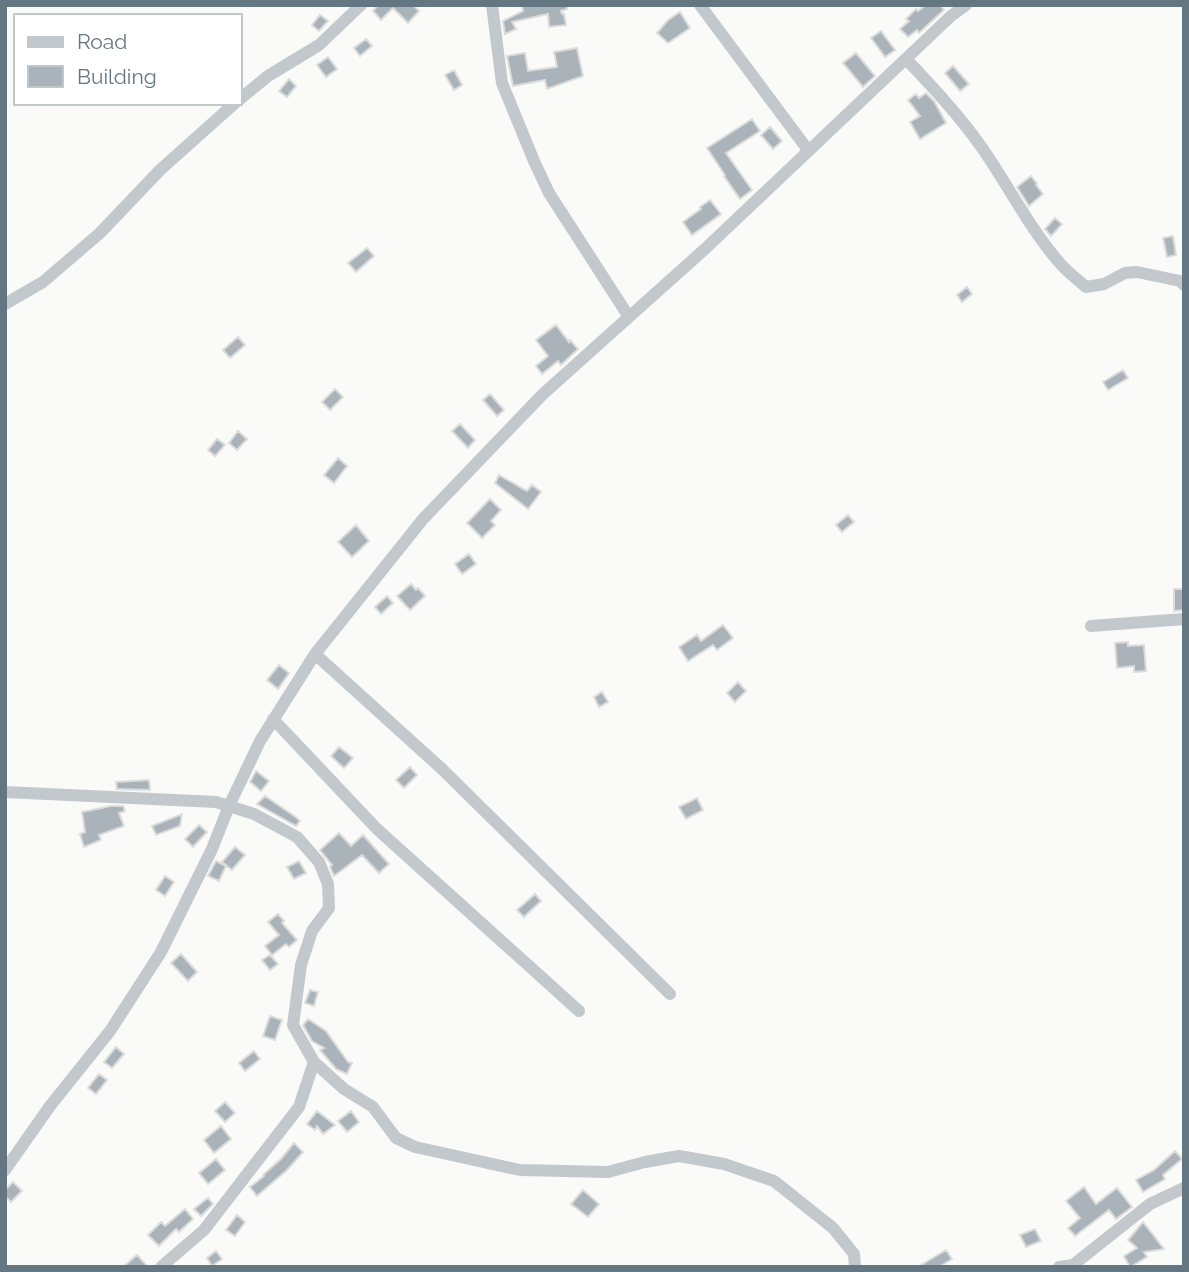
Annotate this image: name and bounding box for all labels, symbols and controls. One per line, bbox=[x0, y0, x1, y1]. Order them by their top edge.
legend bbox=[14, 14, 242, 105]
text: Road bbox=[77, 29, 127, 54]
text: Building bbox=[77, 64, 157, 89]

